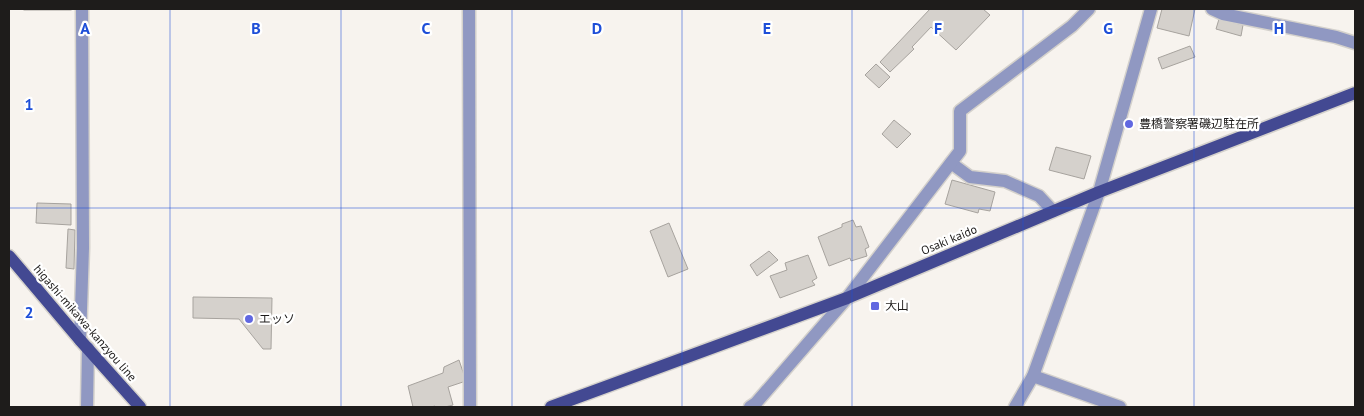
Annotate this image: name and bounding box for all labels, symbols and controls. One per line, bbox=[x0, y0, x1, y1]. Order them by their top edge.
text: A bbox=[80, 18, 90, 38]
text: B bbox=[251, 18, 261, 38]
text: C bbox=[422, 18, 431, 38]
text: D bbox=[592, 18, 602, 38]
text: E bbox=[763, 18, 771, 38]
text: F bbox=[934, 18, 942, 38]
text: G bbox=[1103, 18, 1113, 38]
text: H bbox=[1274, 18, 1284, 38]
text: 1 bbox=[24, 94, 34, 114]
place label: 豊橋警察署磯辺駐在所 bbox=[1139, 116, 1259, 131]
marker: 豊橋警察署磯辺駐在所 bbox=[1123, 118, 1135, 130]
street label: Osaki kaido bbox=[919, 221, 979, 258]
street label: higashi-mikawa-kanzyou line bbox=[31, 261, 140, 384]
place label: 大山 bbox=[885, 298, 909, 313]
marker: 大山 bbox=[869, 300, 881, 312]
text: 2 bbox=[24, 302, 34, 322]
place label: エッソ bbox=[259, 311, 295, 326]
marker: エッソ bbox=[243, 313, 255, 325]

